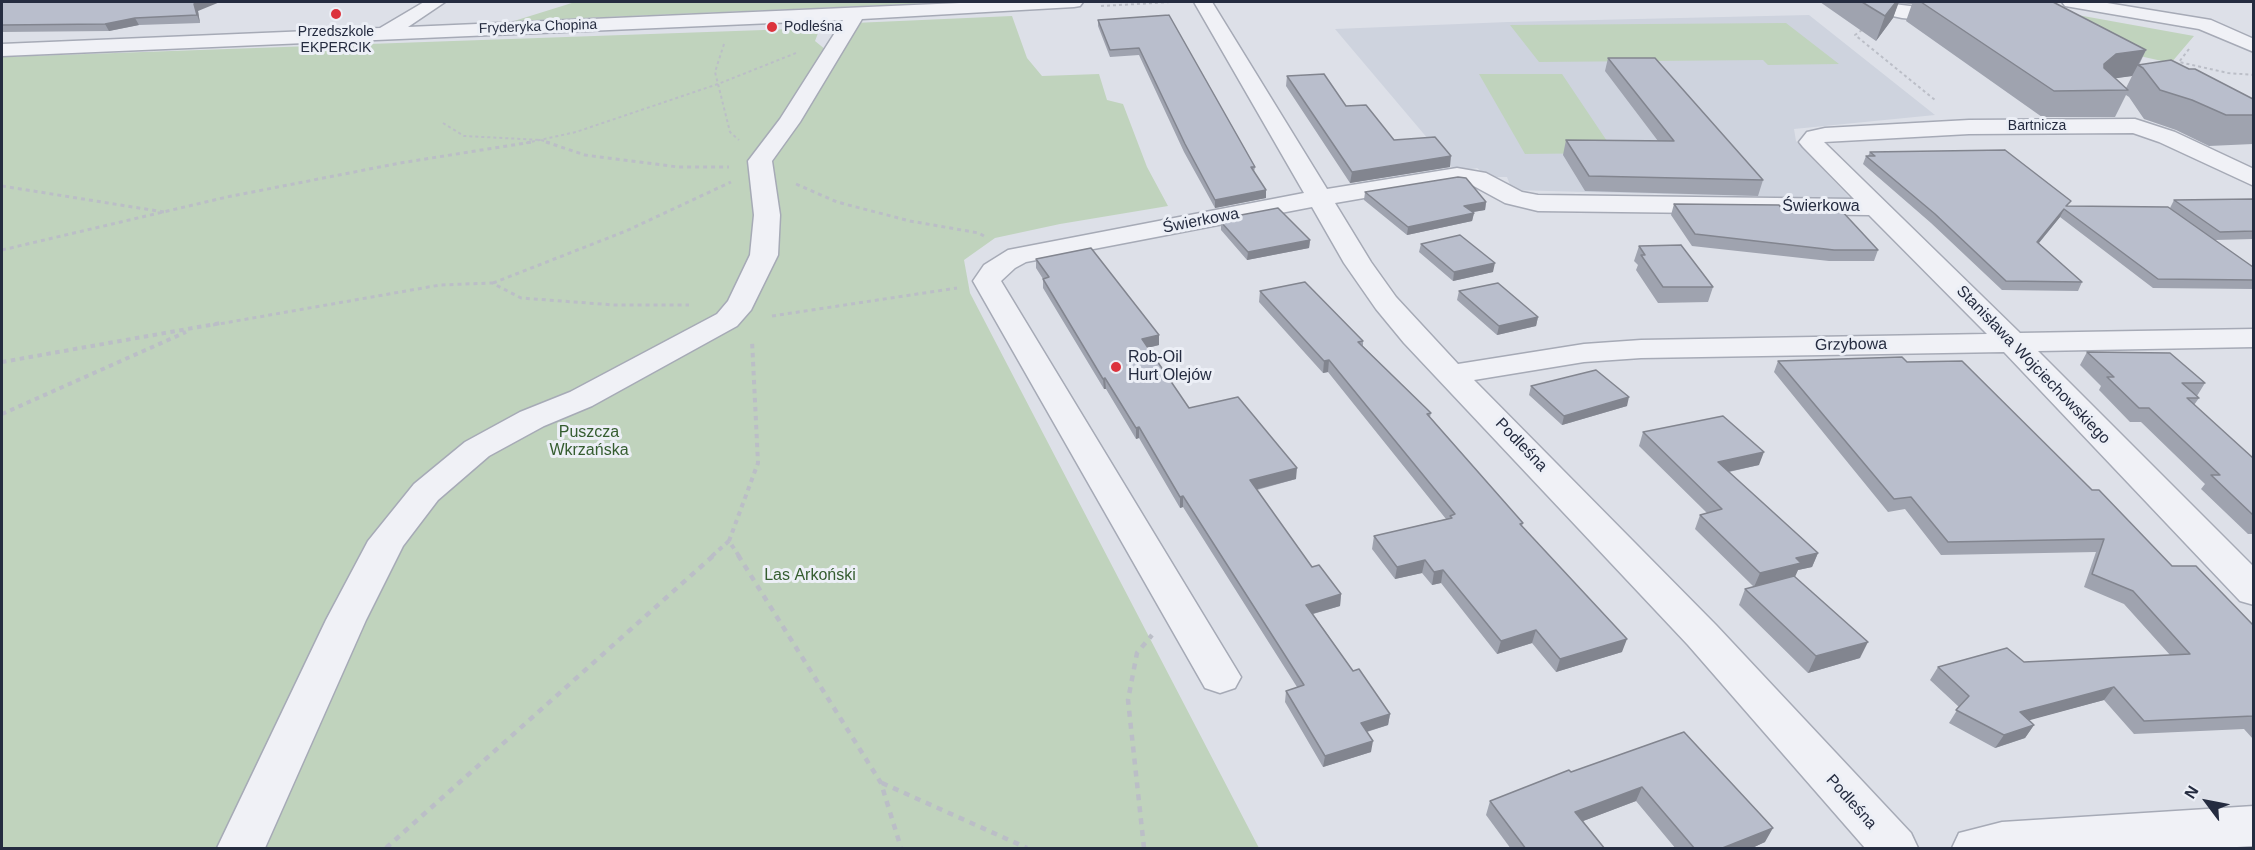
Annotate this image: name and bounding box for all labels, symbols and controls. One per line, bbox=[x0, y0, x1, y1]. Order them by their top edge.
marker: Przedszkole EKPERCIK bbox=[329, 7, 343, 21]
street label: Fryderyka Chopina bbox=[479, 17, 597, 37]
place label: Podleśna bbox=[784, 19, 842, 35]
marker: Podleśna bbox=[765, 20, 779, 34]
place label: Przedszkole EKPERCIK bbox=[298, 24, 374, 56]
street label: Bartnicza bbox=[2008, 118, 2066, 134]
street label: Świerkowa bbox=[1782, 197, 1860, 217]
street label: Świerkowa bbox=[1161, 204, 1241, 238]
street label: Stanisława Wojciechowskiego bbox=[1952, 282, 2114, 448]
street label: Grzybowa bbox=[1815, 335, 1887, 355]
place label: Rob-Oil Hurt Olejów bbox=[1128, 348, 1212, 386]
marker: Rob-Oil Hurt Olejów bbox=[1109, 360, 1123, 374]
street label: Podleśna bbox=[1491, 414, 1551, 476]
park label: Puszcza Wkrzańska bbox=[549, 423, 629, 461]
park label: Las Arkoński bbox=[764, 566, 856, 586]
street label: Podleśna bbox=[1822, 771, 1880, 833]
north arrow bbox=[2177, 772, 2237, 832]
text: N bbox=[2181, 783, 2202, 802]

